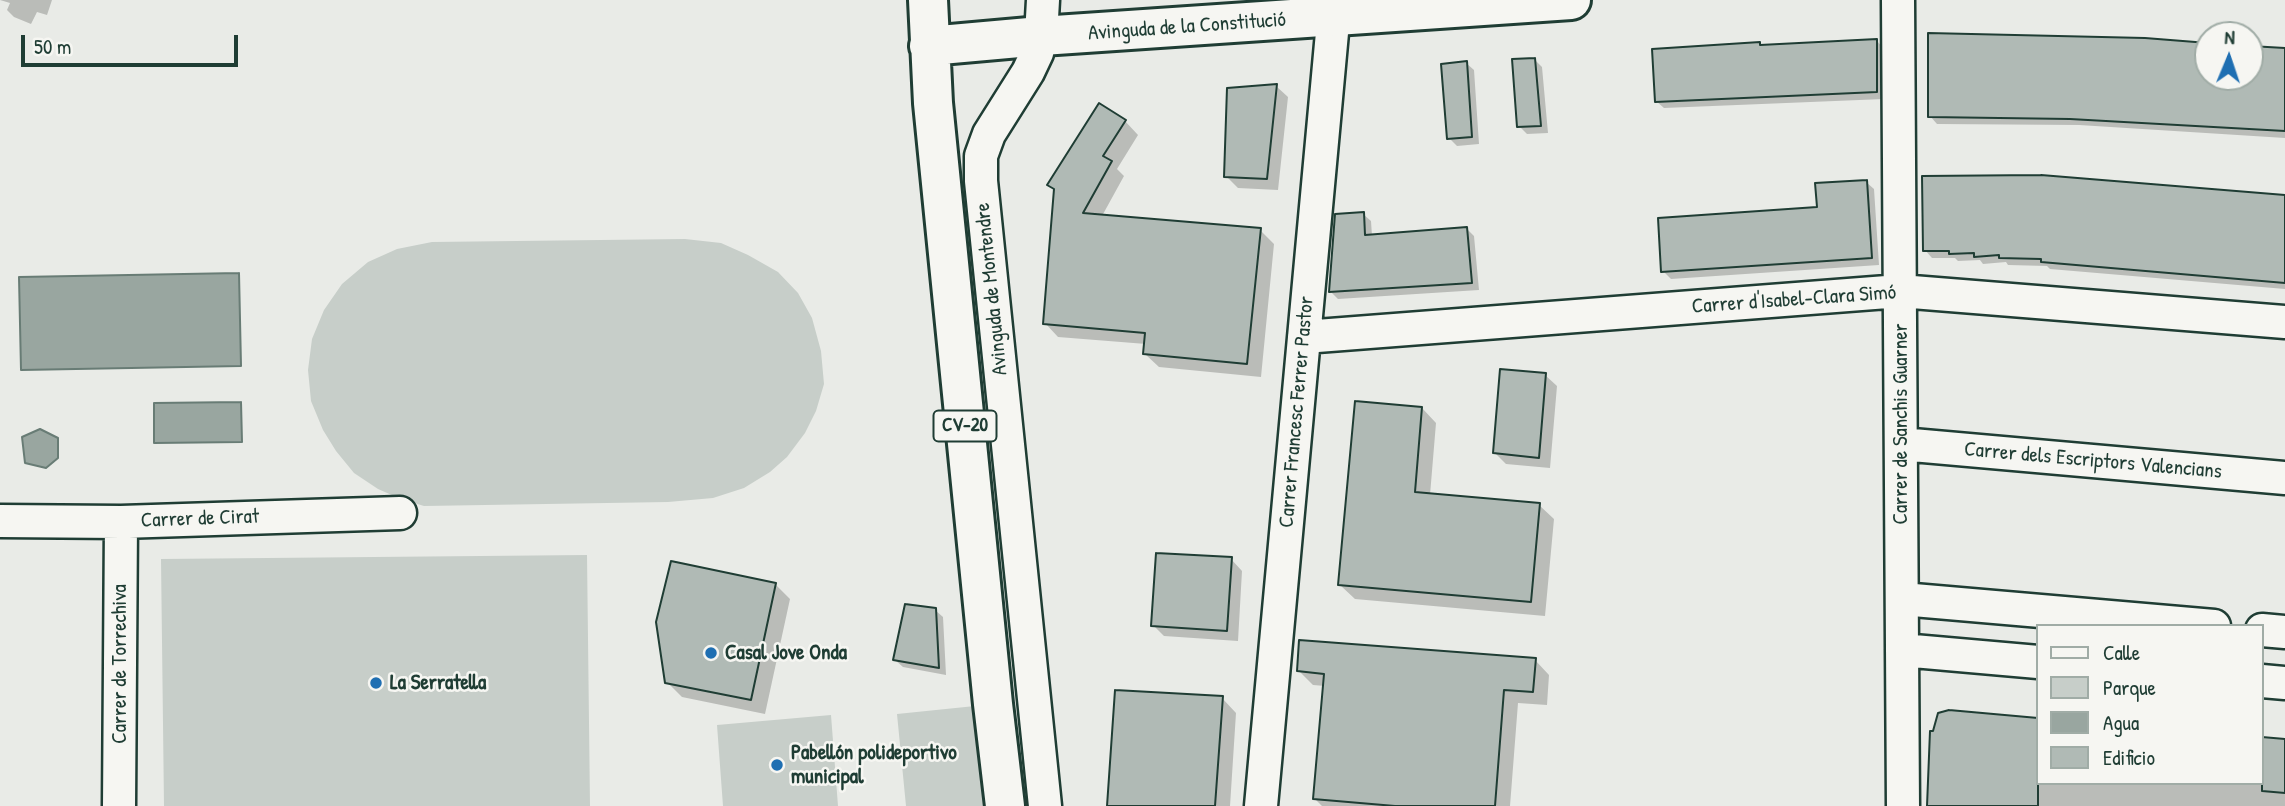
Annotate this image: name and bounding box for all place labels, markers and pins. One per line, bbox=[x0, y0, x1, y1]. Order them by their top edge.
place label: Casal Jove Onda bbox=[725, 640, 847, 666]
marker: Casal Jove Onda bbox=[703, 645, 719, 661]
place label: La Serratella bbox=[390, 670, 486, 696]
marker: La Serratella bbox=[368, 675, 384, 691]
place label: Pabellón polideportivo municipal bbox=[791, 740, 957, 790]
marker: Pabellón polideportivo municipal bbox=[769, 757, 785, 773]

